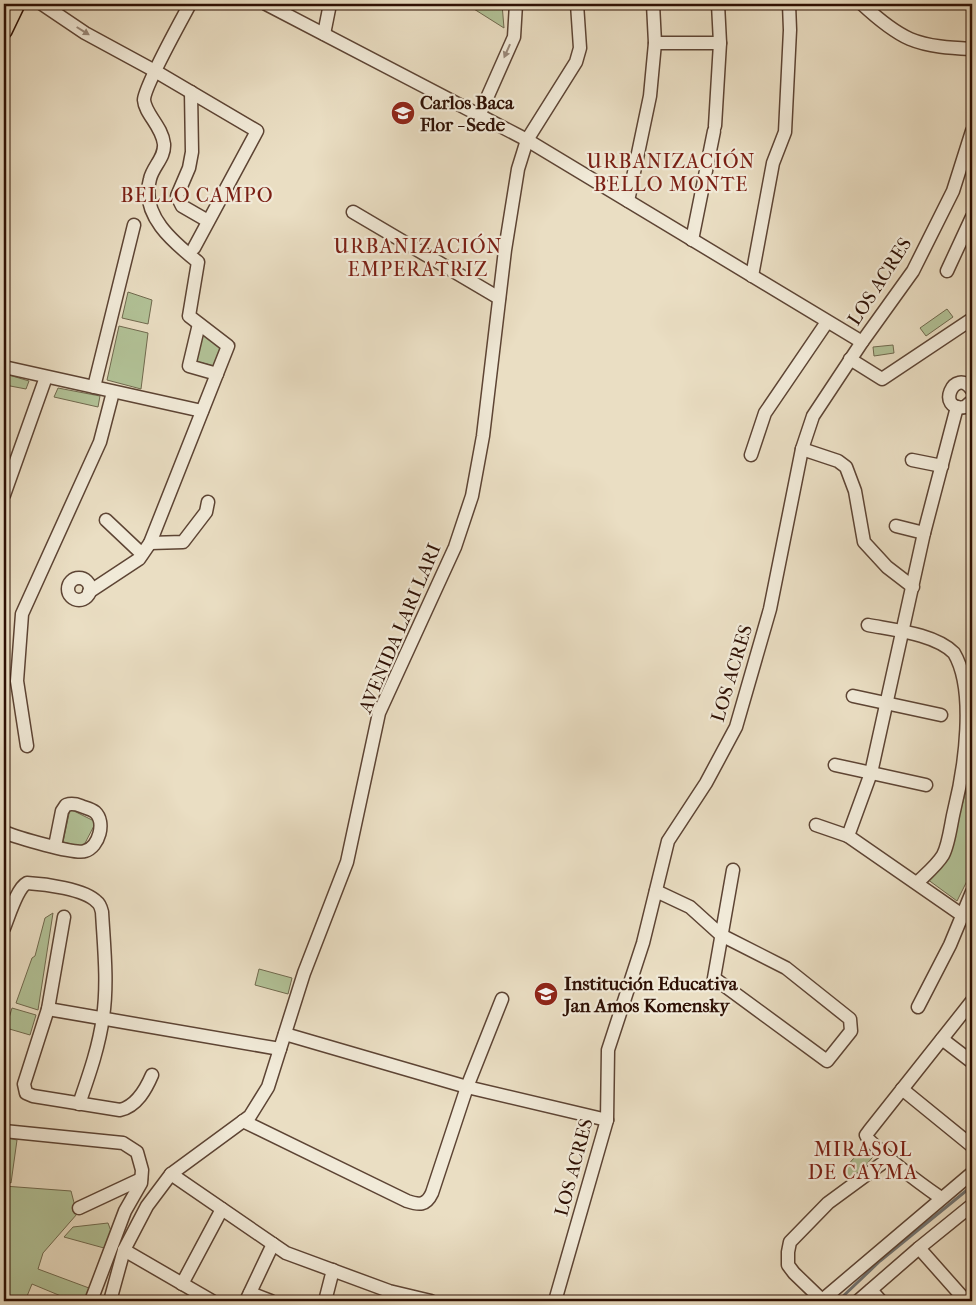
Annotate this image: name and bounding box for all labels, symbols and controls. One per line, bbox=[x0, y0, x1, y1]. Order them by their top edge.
one-way arrow bbox=[76, 26, 89, 35]
one-way arrow bbox=[503, 44, 511, 58]
place label: Carlos Baca Flor - Sede bbox=[419, 92, 515, 136]
school or university icon: Carlos Baca Flor - Sede bbox=[390, 100, 416, 126]
district label: URBANIZACIÓN BELLO MONTE bbox=[587, 148, 755, 196]
district label: BELLO CAMPO bbox=[121, 184, 273, 207]
district label: URBANIZACIÓN EMPERATRIZ bbox=[334, 233, 502, 281]
street label: LOS ACRES bbox=[843, 233, 916, 330]
street label: AVENIDA LARI LARI bbox=[354, 540, 446, 717]
street label: LOS ACRES bbox=[707, 622, 757, 724]
place label: Institución Educativa Jan Amos Komensky bbox=[562, 973, 739, 1017]
school or university icon: Institución Educativa Jan Amos Komensky bbox=[533, 981, 559, 1007]
street label: LOS ACRES bbox=[550, 1116, 598, 1219]
district label: MIRASOL DE CAYMA bbox=[808, 1138, 918, 1184]

